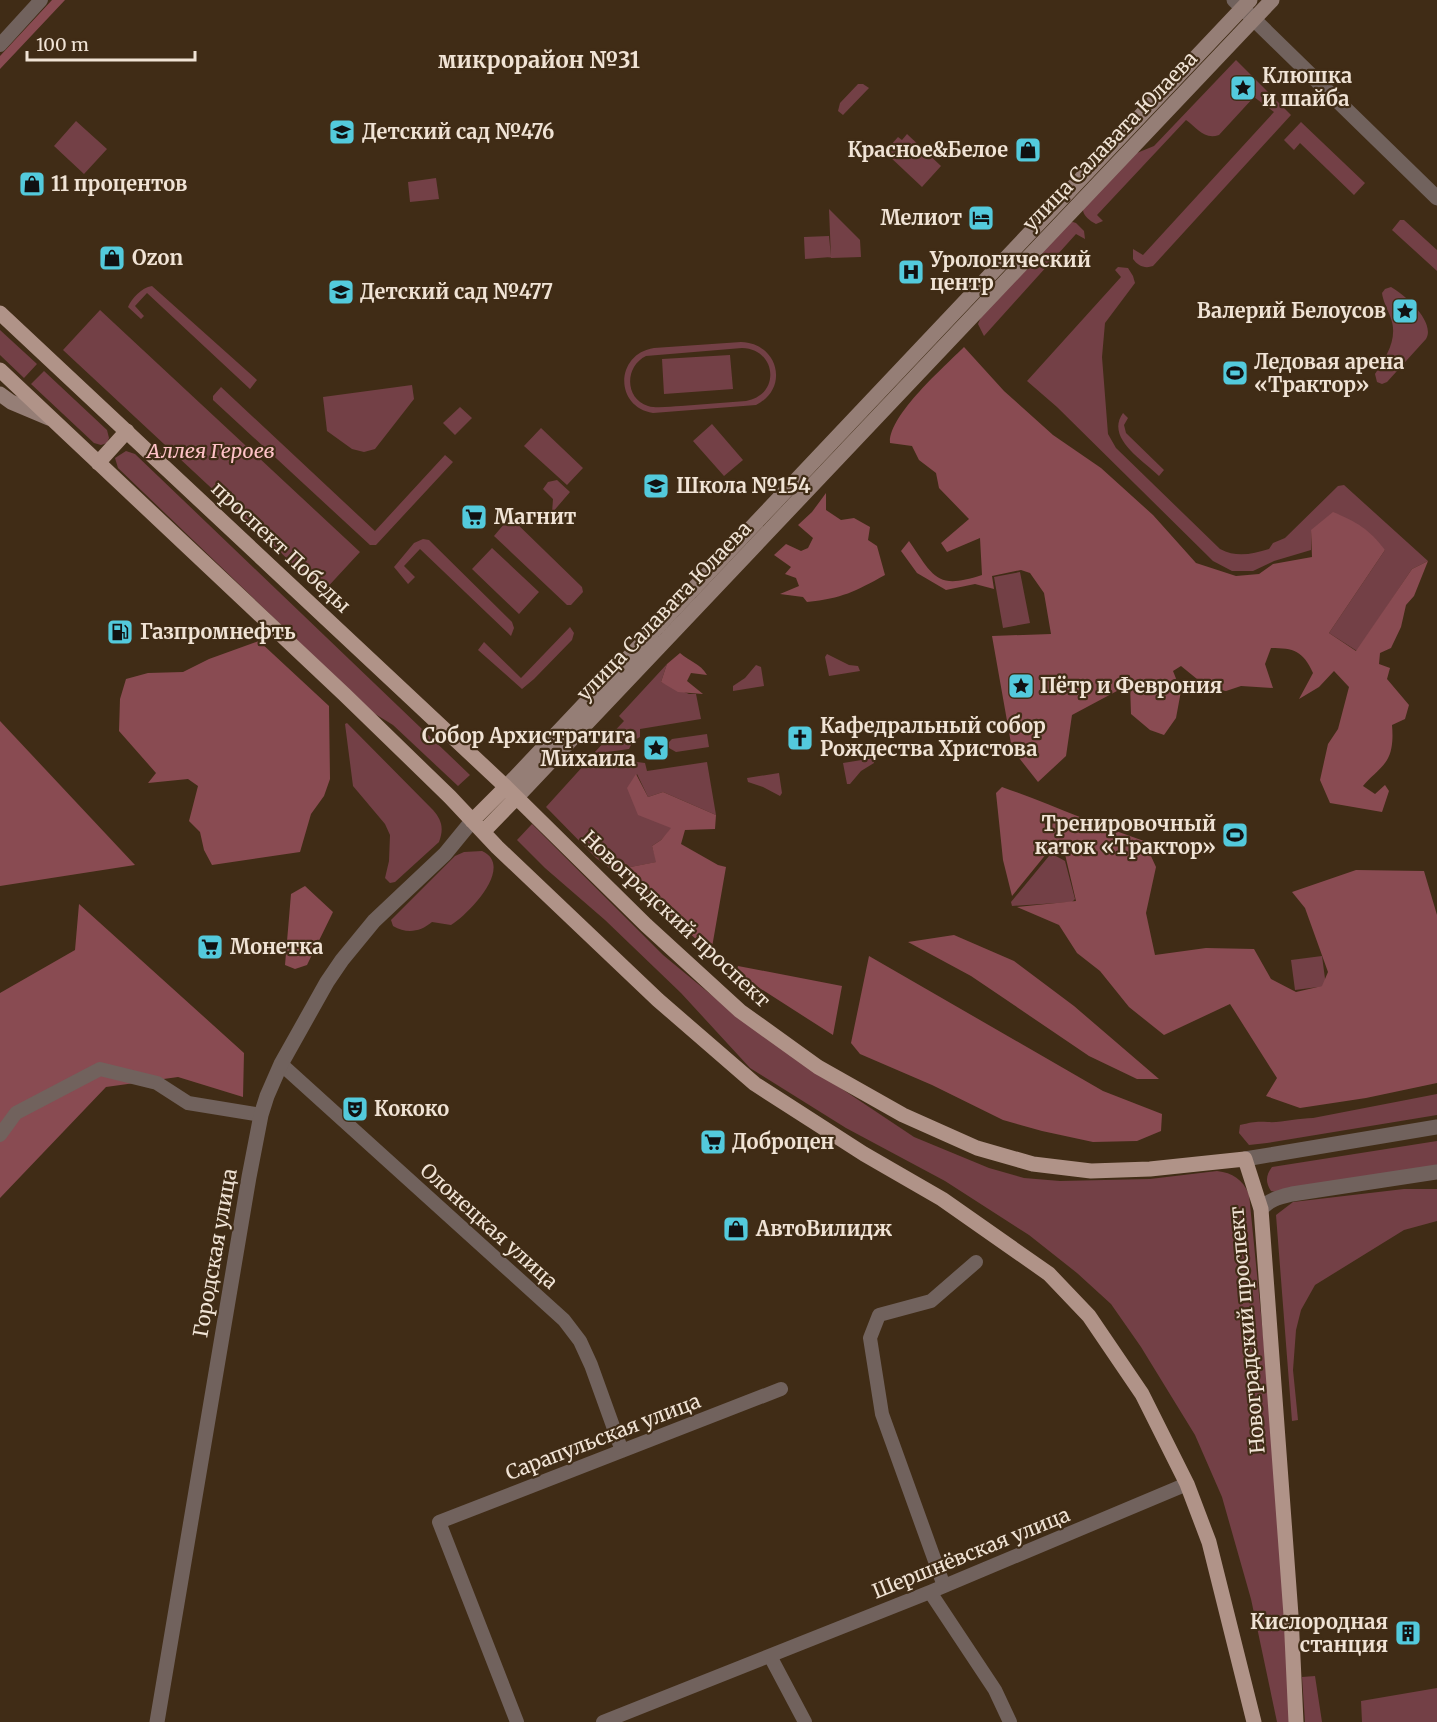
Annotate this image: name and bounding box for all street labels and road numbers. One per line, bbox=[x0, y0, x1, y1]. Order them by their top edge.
street label: улица Салавата Юлаева bbox=[1017, 45, 1202, 236]
street label: проспект Победы bbox=[207, 476, 356, 618]
street label: улица Салавата Юлаева bbox=[571, 515, 756, 706]
street label: Новоградский проспект bbox=[577, 825, 776, 1012]
street label: Олонецкая улица bbox=[415, 1157, 563, 1294]
street label: Городская улица bbox=[187, 1166, 242, 1339]
street label: Новоградский проспект bbox=[1223, 1205, 1270, 1455]
street label: Сарапульская улица bbox=[502, 1388, 704, 1485]
street label: Шершнёвская улица bbox=[868, 1501, 1074, 1604]

